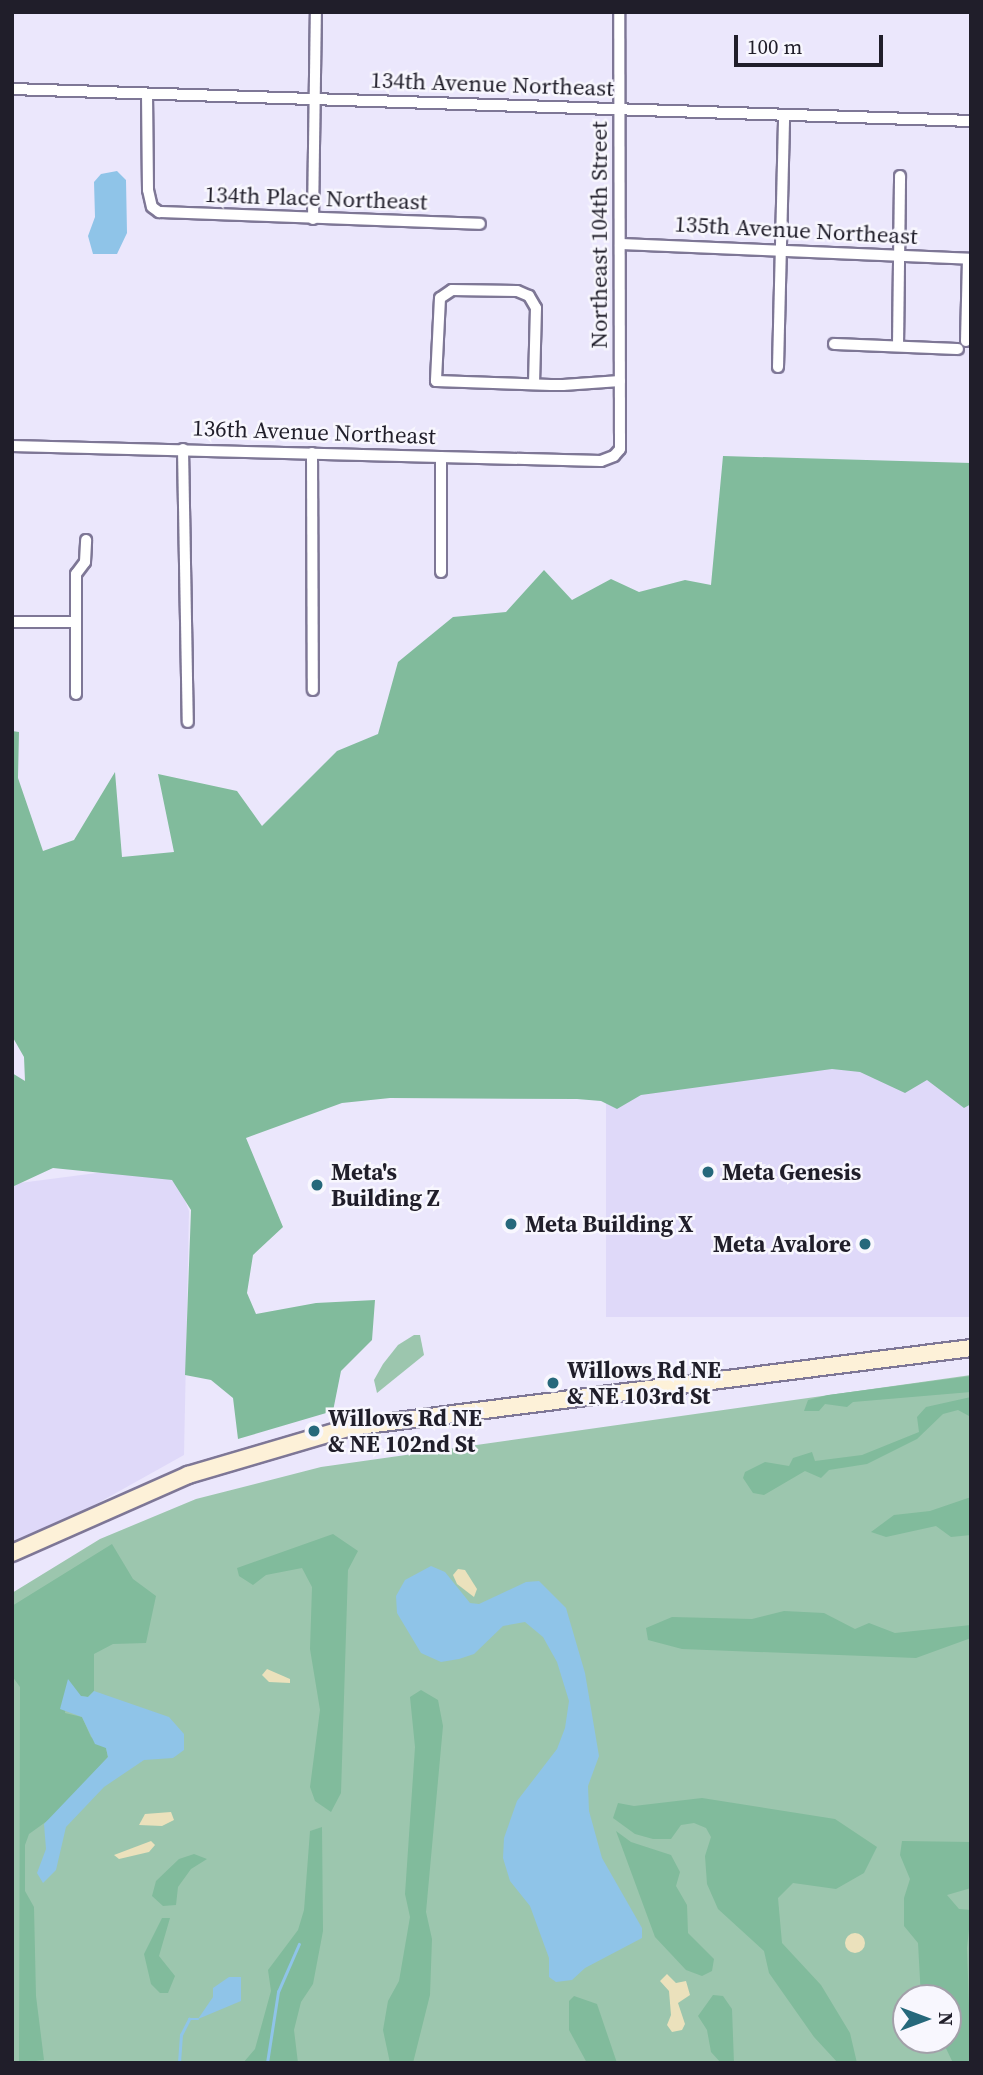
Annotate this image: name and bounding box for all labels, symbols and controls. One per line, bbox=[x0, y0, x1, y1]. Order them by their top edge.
scale bar bbox=[738, 21, 887, 65]
text: 100 m bbox=[747, 32, 802, 61]
street label: 134th Avenue Northeast bbox=[370, 66, 614, 102]
street label: Northeast 104th Street bbox=[585, 121, 613, 349]
street label: 134th Place Northeast bbox=[204, 180, 428, 216]
street label: 135th Avenue Northeast bbox=[674, 210, 918, 250]
street label: 136th Avenue Northeast bbox=[192, 414, 436, 450]
place label: Meta's Building Z bbox=[331, 1158, 440, 1212]
place label: Meta Genesis bbox=[722, 1158, 861, 1186]
marker: Meta Genesis bbox=[700, 1164, 716, 1180]
marker: Meta's Building Z bbox=[309, 1177, 325, 1193]
place label: Meta Building X bbox=[525, 1210, 693, 1238]
marker: Meta Building X bbox=[503, 1216, 519, 1232]
place label: Meta Avalore bbox=[713, 1230, 851, 1258]
marker: Meta Avalore bbox=[857, 1236, 873, 1252]
place label: Willows Rd NE & NE 103rd St bbox=[567, 1356, 721, 1410]
marker: Willows Rd NE & NE 103rd St bbox=[545, 1375, 561, 1391]
place label: Willows Rd NE & NE 102nd St bbox=[328, 1404, 482, 1458]
marker: Willows Rd NE & NE 102nd St bbox=[306, 1423, 322, 1439]
north arrow bbox=[892, 1984, 962, 2054]
text: N bbox=[933, 2012, 959, 2026]

